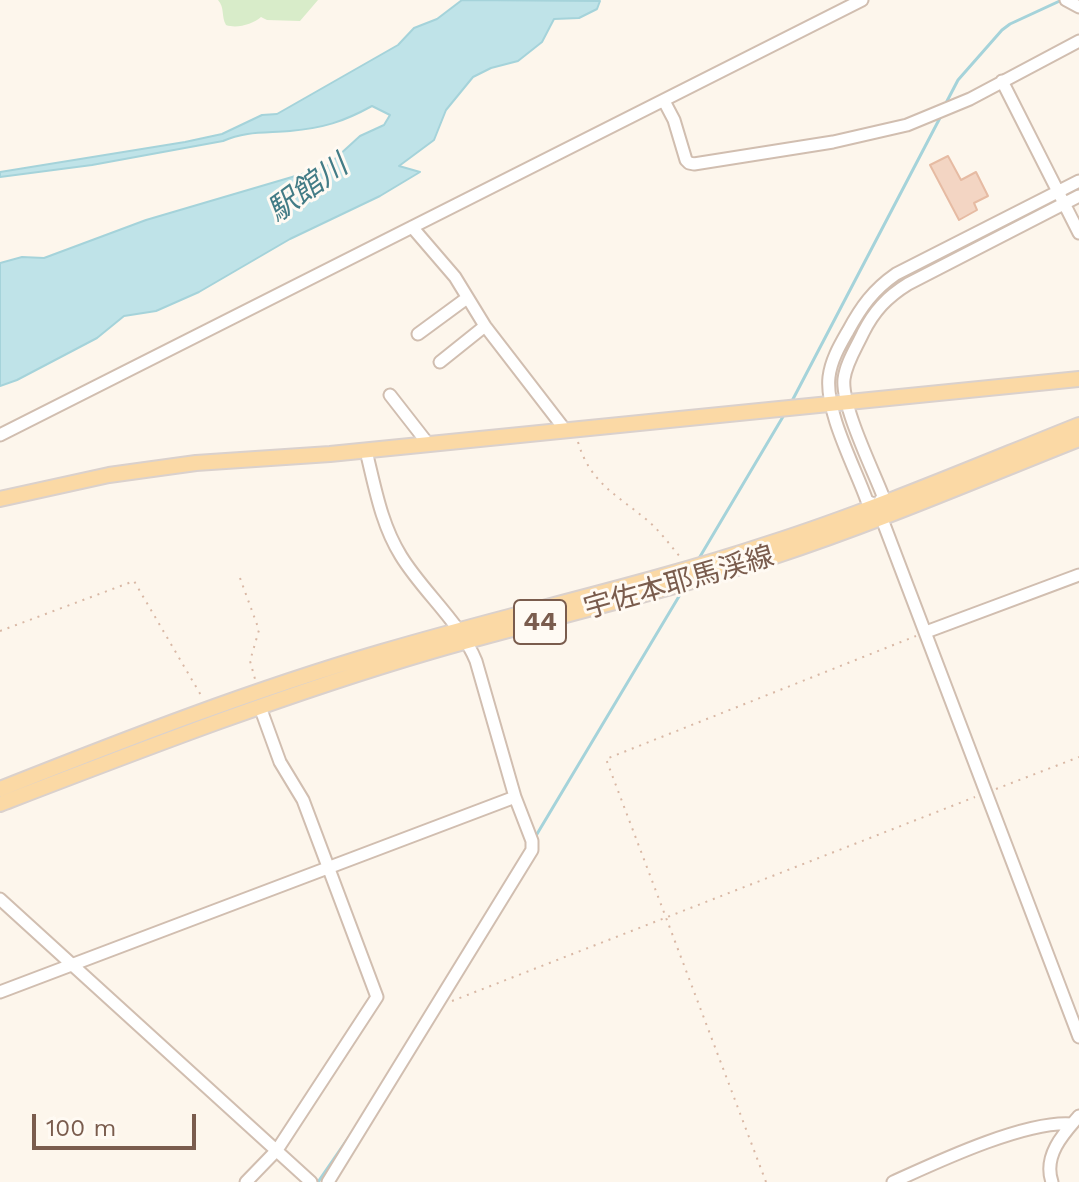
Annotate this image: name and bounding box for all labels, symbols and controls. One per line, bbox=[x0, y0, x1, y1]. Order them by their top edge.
water label: 駅館川 bbox=[261, 148, 355, 230]
street label: 宇佐本耶馬渓線 bbox=[580, 540, 778, 626]
road number: 44 bbox=[514, 600, 566, 644]
scale bar bbox=[36, 1098, 200, 1148]
text: 100 m bbox=[46, 1114, 116, 1142]

